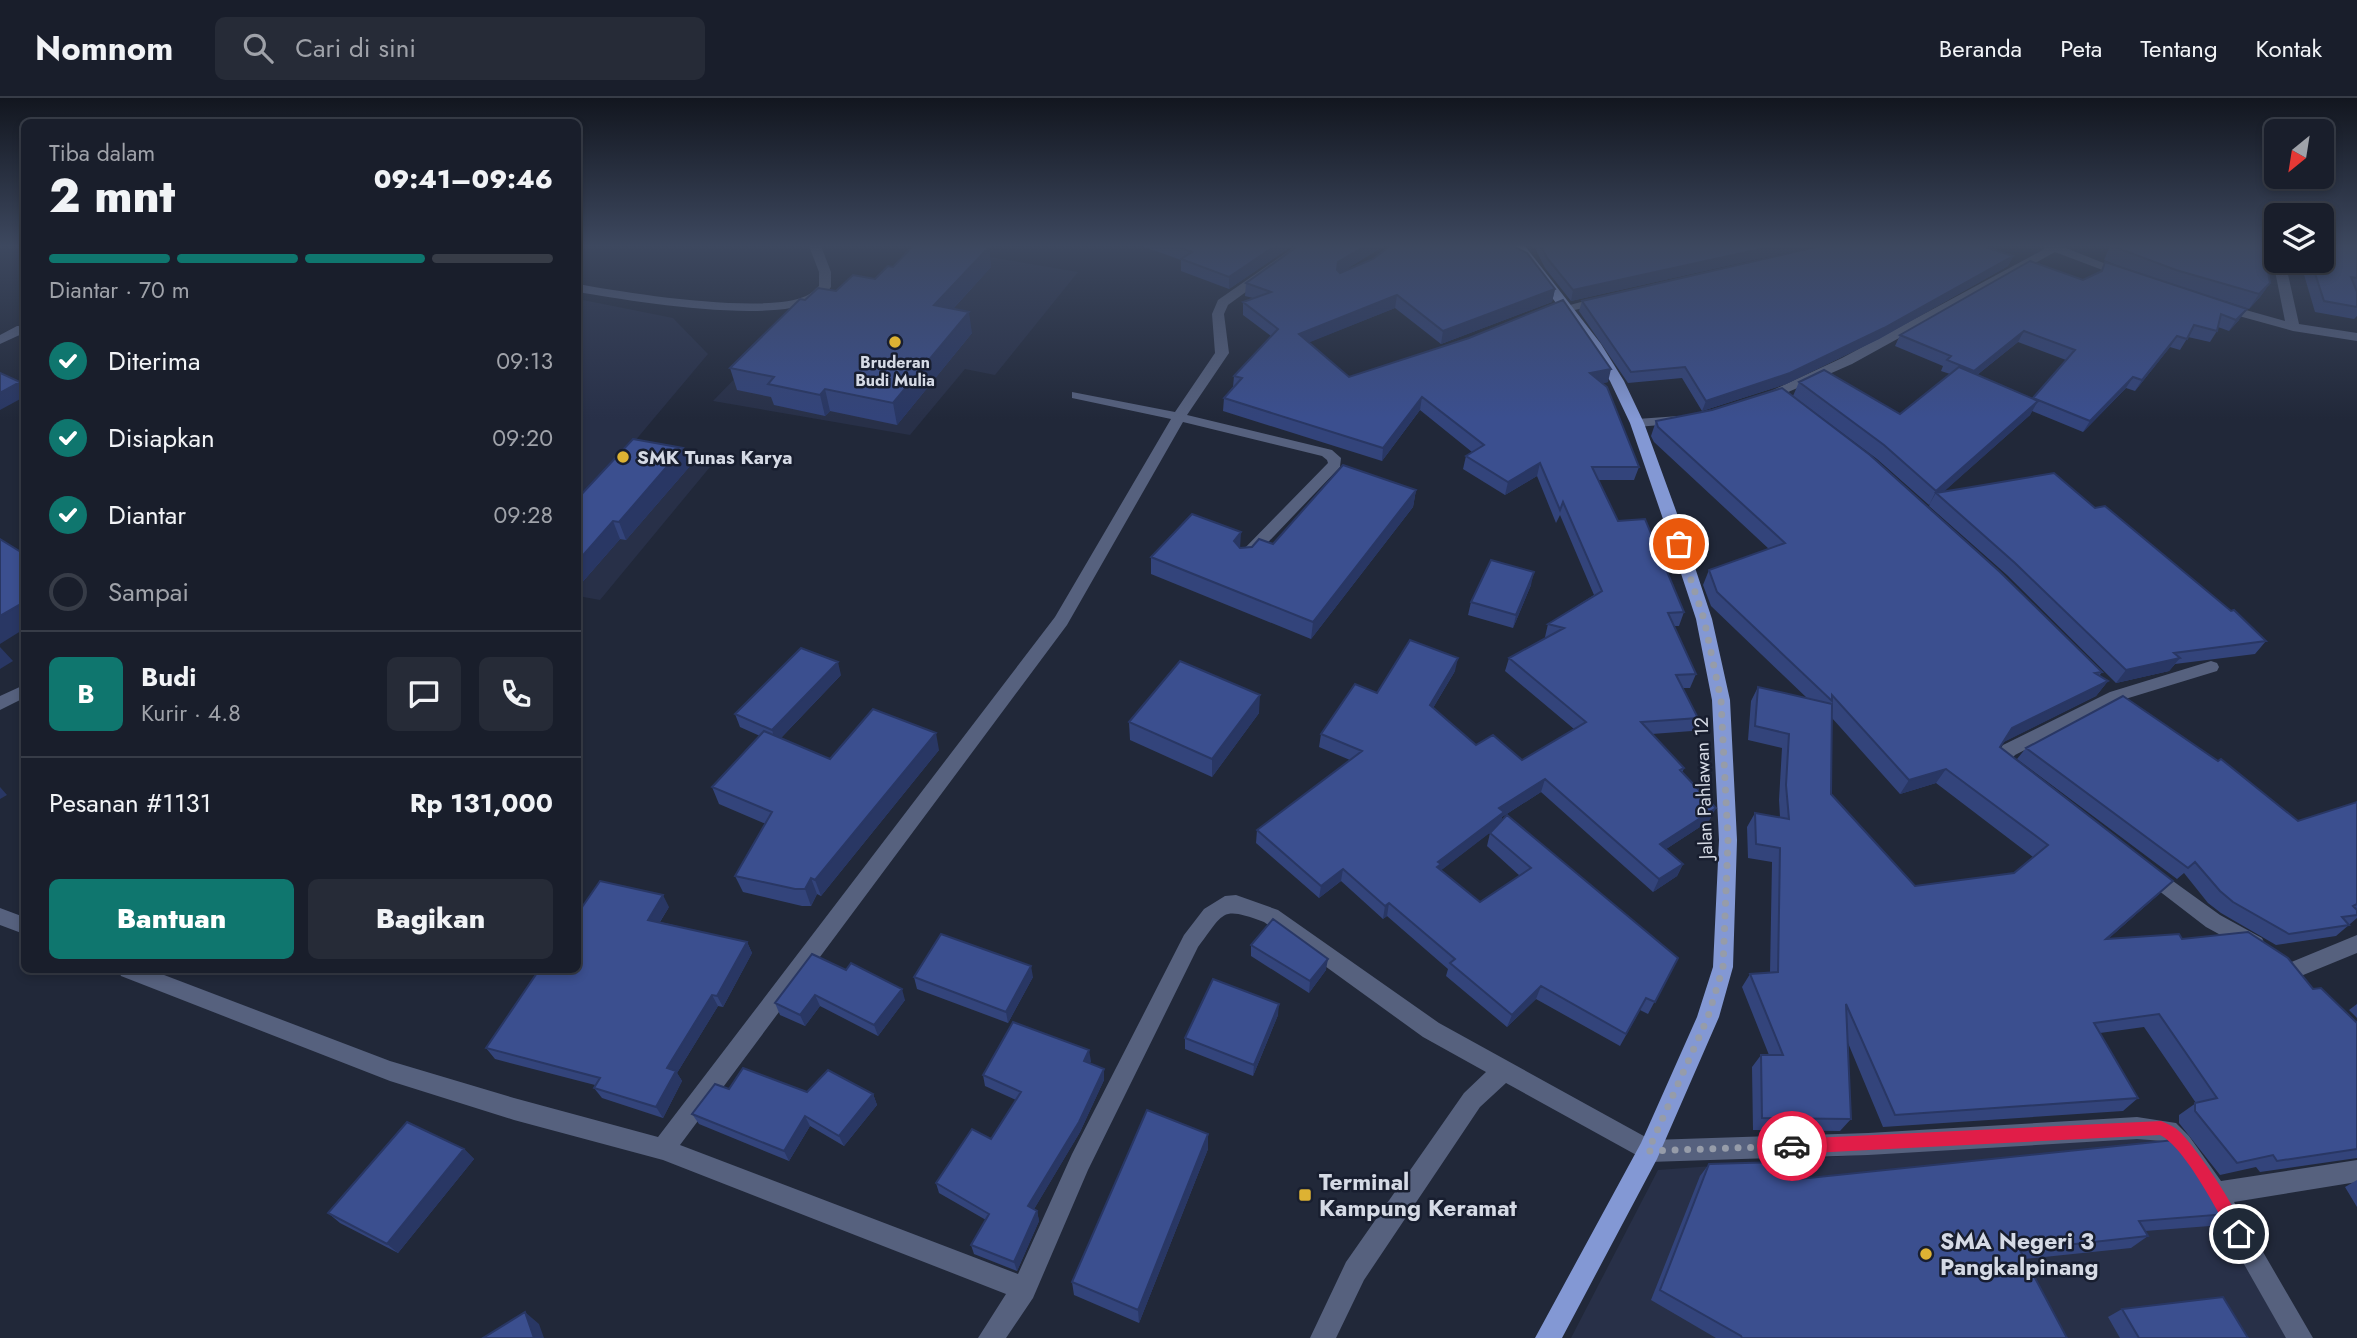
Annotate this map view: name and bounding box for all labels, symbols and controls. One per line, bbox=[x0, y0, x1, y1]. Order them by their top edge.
search box bbox=[215, 17, 705, 80]
text: Nomnom bbox=[35, 25, 173, 72]
icon: search bbox=[239, 29, 277, 67]
text: Cari di sini bbox=[295, 29, 416, 67]
text: Beranda bbox=[1939, 31, 2022, 66]
text: Peta bbox=[2060, 31, 2102, 66]
text: Tentang bbox=[2140, 31, 2218, 66]
text: Kontak bbox=[2256, 31, 2322, 66]
north arrow bbox=[2264, 119, 2334, 189]
map controls bbox=[2264, 119, 2334, 273]
text: Tiba dalam bbox=[49, 136, 155, 170]
text: 09:41–09:46 bbox=[374, 160, 553, 198]
text: 2 mnt bbox=[49, 163, 175, 229]
button: layers bbox=[2264, 203, 2334, 273]
text: Diantar · 70 m bbox=[49, 273, 190, 307]
marker: Bruderan Budi Mulia bbox=[887, 334, 903, 350]
icon: check bbox=[49, 342, 87, 380]
text: Diterima bbox=[108, 342, 201, 380]
text: 09:13 bbox=[496, 344, 553, 378]
place label: Bruderan Budi Mulia bbox=[855, 351, 935, 392]
icon: check bbox=[49, 419, 87, 457]
text: Disiapkan bbox=[108, 419, 215, 457]
text: 09:20 bbox=[492, 421, 553, 455]
place label: SMK Tunas Karya bbox=[637, 444, 792, 471]
marker: SMK Tunas Karya bbox=[615, 449, 631, 465]
icon: check bbox=[49, 496, 87, 534]
text: Diantar bbox=[108, 496, 186, 534]
text: 09:28 bbox=[493, 498, 553, 532]
pin bbox=[1649, 514, 1709, 574]
icon: bag bbox=[1660, 525, 1698, 563]
text: Sampai bbox=[108, 573, 189, 611]
button: chat bbox=[387, 657, 461, 731]
button: phone bbox=[479, 657, 553, 731]
text: Budi bbox=[141, 658, 196, 696]
text: B bbox=[77, 675, 95, 713]
text: Kurir · 4.8 bbox=[141, 696, 241, 730]
street label: Jalan Pahlawan 12 bbox=[1688, 716, 1720, 863]
text: Pesanan #1131 bbox=[49, 784, 211, 822]
text: Rp 131,000 bbox=[410, 784, 553, 822]
button: Bantuan bbox=[49, 879, 294, 959]
button: Bagikan bbox=[308, 879, 553, 959]
courier bbox=[1757, 1111, 1827, 1181]
icon: car bbox=[1773, 1127, 1811, 1165]
place label: Terminal Kampung Keramat bbox=[1319, 1165, 1518, 1225]
marker: Terminal Kampung Keramat bbox=[1297, 1187, 1313, 1203]
pin bbox=[2209, 1204, 2269, 1264]
icon: home bbox=[2220, 1215, 2258, 1253]
place label: SMA Negeri 3 Pangkalpinang bbox=[1940, 1224, 2099, 1284]
marker: SMA Negeri 3 Pangkalpinang bbox=[1918, 1246, 1934, 1262]

